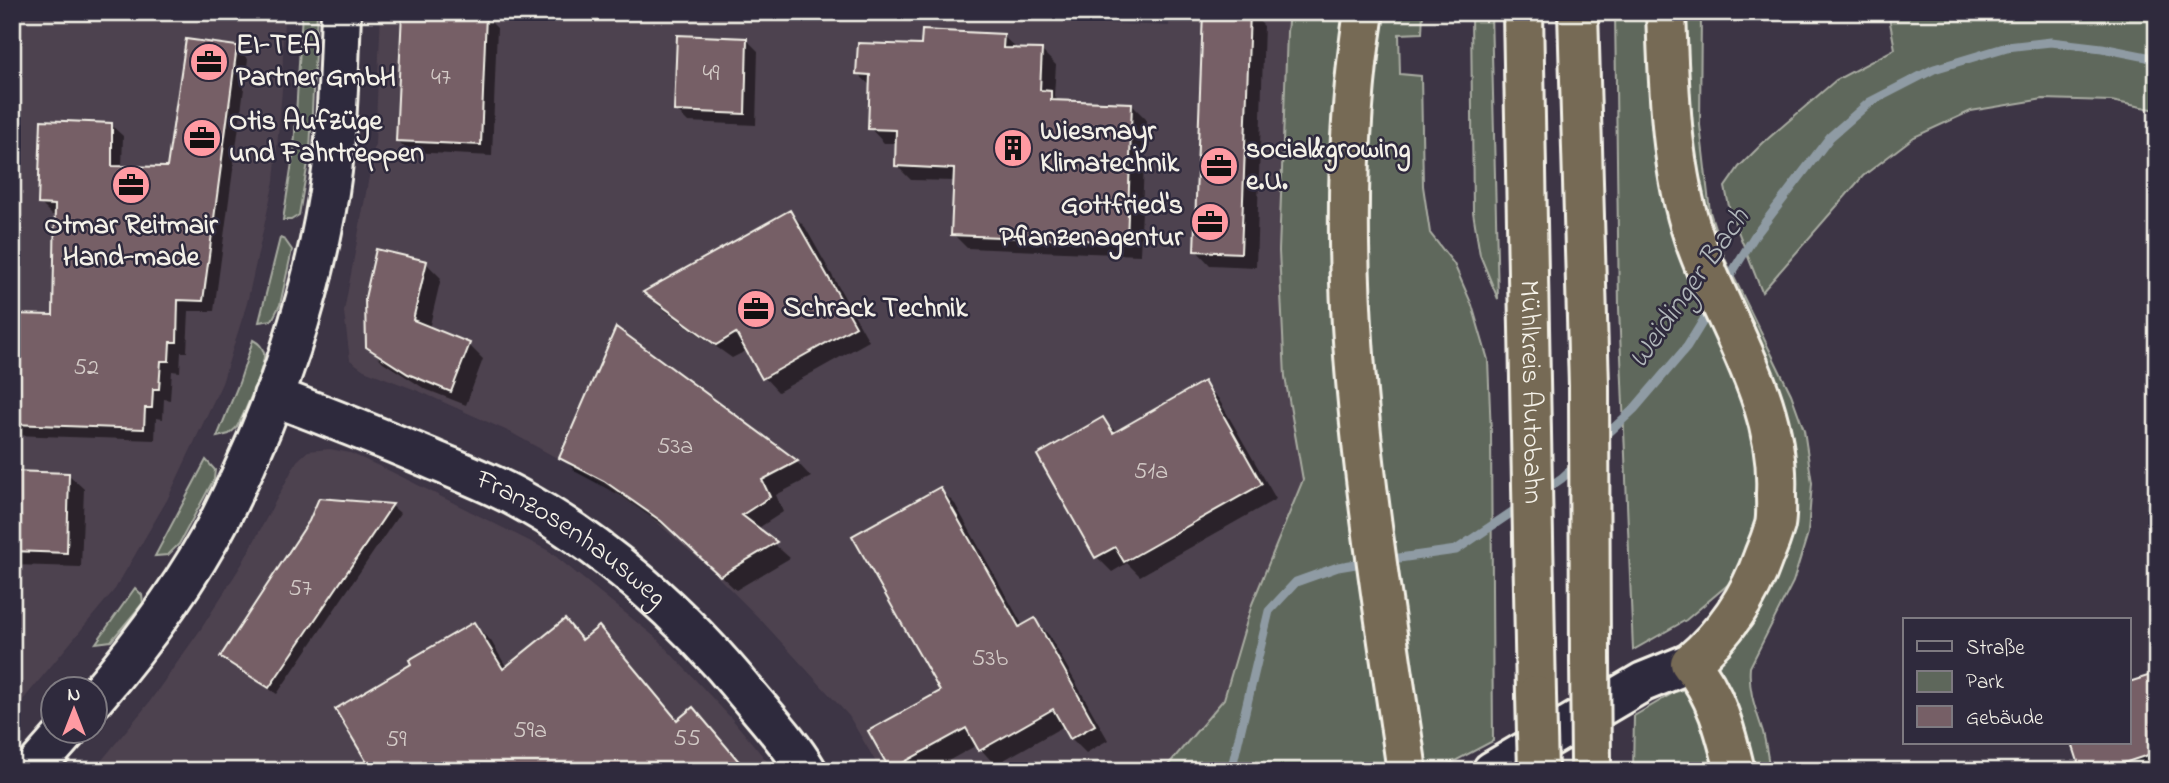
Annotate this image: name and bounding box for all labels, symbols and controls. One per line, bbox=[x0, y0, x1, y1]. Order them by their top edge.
place label: EI-TEA Partner GmbH bbox=[236, 26, 396, 99]
office icon: EI-TEA Partner GmbH bbox=[188, 41, 230, 83]
house number: 49 bbox=[702, 57, 720, 92]
house number: 47 bbox=[431, 61, 451, 96]
place label: Otis Aufzüge und Fahrtreppen bbox=[229, 102, 424, 175]
place label: Wiesmayr Klimatechnik bbox=[1040, 112, 1180, 185]
office icon: Otis Aufzüge und Fahrtreppen bbox=[181, 117, 223, 159]
building icon: Wiesmayr Klimatechnik bbox=[992, 127, 1034, 169]
place label: social&growing e.U. bbox=[1246, 130, 1411, 203]
office icon: social&growing e.U. bbox=[1198, 145, 1240, 187]
office icon: Otmar Reitmair Hand-made bbox=[110, 164, 152, 206]
place label: Gottfried's Pflanzenagentur bbox=[999, 186, 1184, 260]
water label: Weidinger Bach bbox=[1618, 199, 1762, 378]
office icon: Gottfried's Pflanzenagentur bbox=[1189, 201, 1231, 243]
place label: Otmar Reitmair Hand-made bbox=[44, 206, 219, 279]
street label: Mühlkreis Autobahn bbox=[1508, 279, 1553, 504]
office icon: Schrack Technik bbox=[735, 288, 777, 330]
place label: Schrack Technik bbox=[783, 289, 968, 330]
house number: 52 bbox=[73, 351, 99, 386]
house number: 53a bbox=[657, 430, 693, 465]
house number: 51a bbox=[1134, 455, 1168, 490]
street label: Franzosenhausweg bbox=[468, 459, 675, 618]
house number: 57 bbox=[288, 572, 312, 607]
legend bbox=[1903, 618, 2130, 744]
text: Straße bbox=[1966, 634, 2025, 664]
house number: 53b bbox=[972, 642, 1008, 677]
text: Park bbox=[1966, 668, 2005, 698]
north arrow bbox=[38, 674, 108, 744]
text: N bbox=[68, 682, 81, 709]
text: Gebäude bbox=[1966, 704, 2044, 734]
house number: 59a bbox=[513, 714, 547, 749]
house number: 55 bbox=[673, 722, 701, 757]
house number: 59 bbox=[386, 723, 407, 758]

